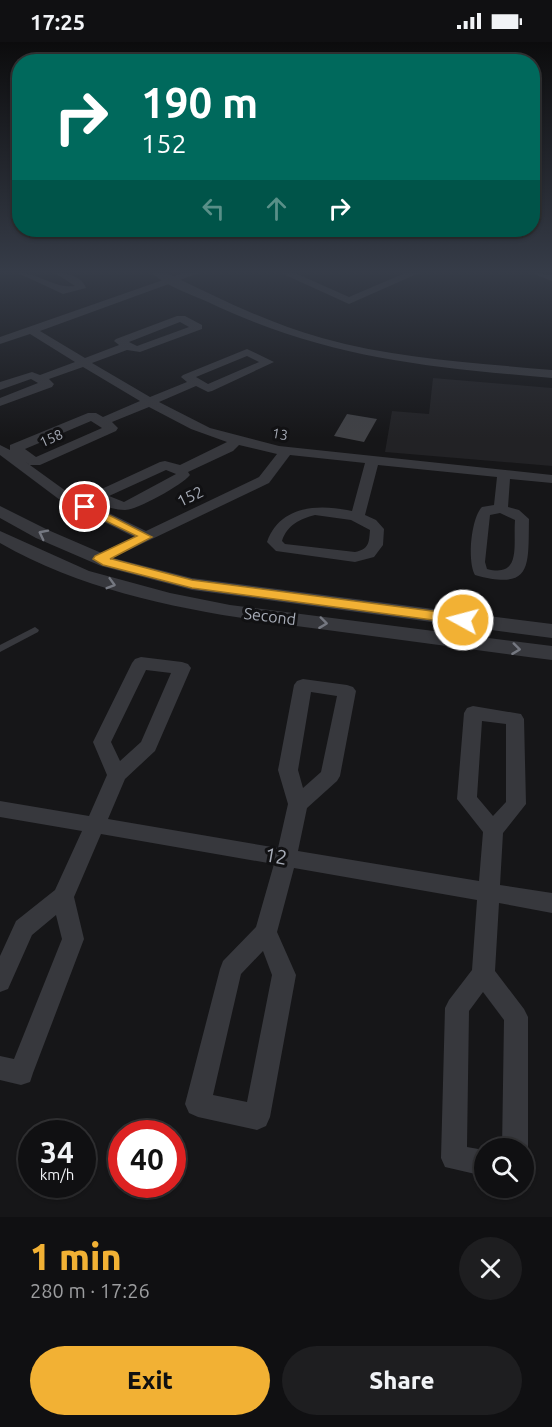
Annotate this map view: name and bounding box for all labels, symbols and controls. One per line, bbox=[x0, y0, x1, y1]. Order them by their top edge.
text: 17:25 bbox=[30, 9, 85, 34]
icon: right bbox=[42, 78, 120, 156]
text: 190 m bbox=[141, 79, 258, 126]
text: 152 bbox=[141, 128, 187, 158]
icon: left bbox=[197, 192, 230, 225]
icon: ahead bbox=[260, 192, 293, 225]
icon: right bbox=[323, 192, 356, 225]
street label: 13 bbox=[271, 425, 289, 443]
street label: 158 bbox=[37, 426, 65, 450]
pin bbox=[59, 481, 110, 532]
street label: 152 bbox=[174, 482, 206, 510]
icon: arrive bbox=[68, 490, 101, 523]
one-way arrow bbox=[39, 530, 50, 542]
one-way arrow bbox=[105, 577, 116, 589]
position arrow bbox=[431, 588, 495, 652]
street label: Second bbox=[243, 604, 297, 628]
one-way arrow bbox=[319, 617, 328, 629]
one-way arrow bbox=[512, 642, 521, 654]
street label: 12 bbox=[263, 842, 289, 869]
speed limit sign: 40 bbox=[108, 1120, 186, 1198]
text: 34 bbox=[40, 1135, 74, 1169]
map controls bbox=[474, 1138, 534, 1198]
button: search bbox=[474, 1138, 534, 1198]
text: km/h bbox=[40, 1166, 74, 1183]
text: 1 min bbox=[30, 1236, 122, 1277]
button: close bbox=[459, 1237, 522, 1300]
text: 280 m · 17:26 bbox=[30, 1279, 150, 1302]
button: Exit bbox=[30, 1346, 270, 1415]
button: Share bbox=[282, 1346, 522, 1415]

